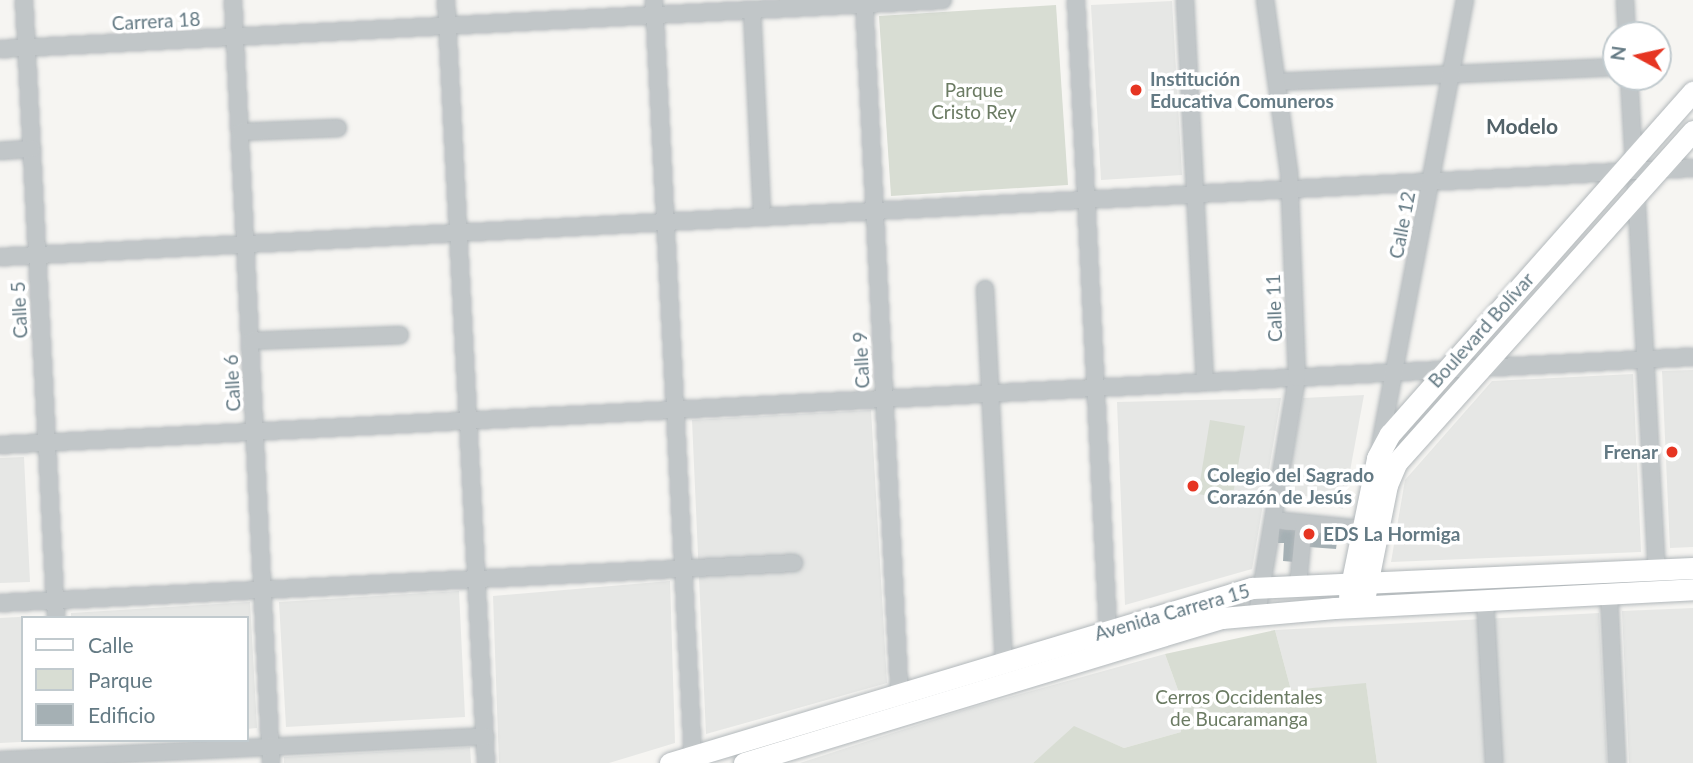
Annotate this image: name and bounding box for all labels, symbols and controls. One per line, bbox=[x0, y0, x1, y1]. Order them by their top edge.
street label: Carrera 18 bbox=[111, 7, 201, 35]
north arrow bbox=[1602, 21, 1672, 91]
text: N bbox=[1605, 44, 1630, 62]
place label: Institución Educativa Comuneros bbox=[1150, 68, 1334, 112]
park label: Parque Cristo Rey bbox=[931, 79, 1017, 123]
marker: Institución Educativa Comuneros bbox=[1128, 82, 1144, 98]
district label: Modelo bbox=[1486, 113, 1558, 139]
street label: Calle 12 bbox=[1384, 189, 1420, 261]
street label: Boulevard Bolívar bbox=[1423, 268, 1539, 392]
street label: Calle 11 bbox=[1261, 274, 1287, 342]
street label: Calle 5 bbox=[6, 281, 32, 339]
street label: Calle 9 bbox=[848, 331, 874, 389]
street label: Calle 6 bbox=[219, 354, 245, 412]
place label: Frenar bbox=[1604, 441, 1658, 463]
marker: Frenar bbox=[1664, 444, 1680, 460]
place label: Colegio del Sagrado Corazón de Jesús bbox=[1207, 464, 1374, 508]
marker: Colegio del Sagrado Corazón de Jesús bbox=[1185, 478, 1201, 494]
place label: EDS La Hormiga bbox=[1323, 523, 1460, 545]
marker: EDS La Hormiga bbox=[1301, 526, 1317, 542]
street label: Avenida Carrera 15 bbox=[1092, 579, 1252, 645]
legend bbox=[21, 616, 248, 742]
text: Calle bbox=[88, 632, 133, 657]
text: Parque bbox=[88, 667, 153, 692]
park label: Cerros Occidentales de Bucaramanga bbox=[1155, 686, 1323, 730]
text: Edificio bbox=[88, 702, 155, 727]

